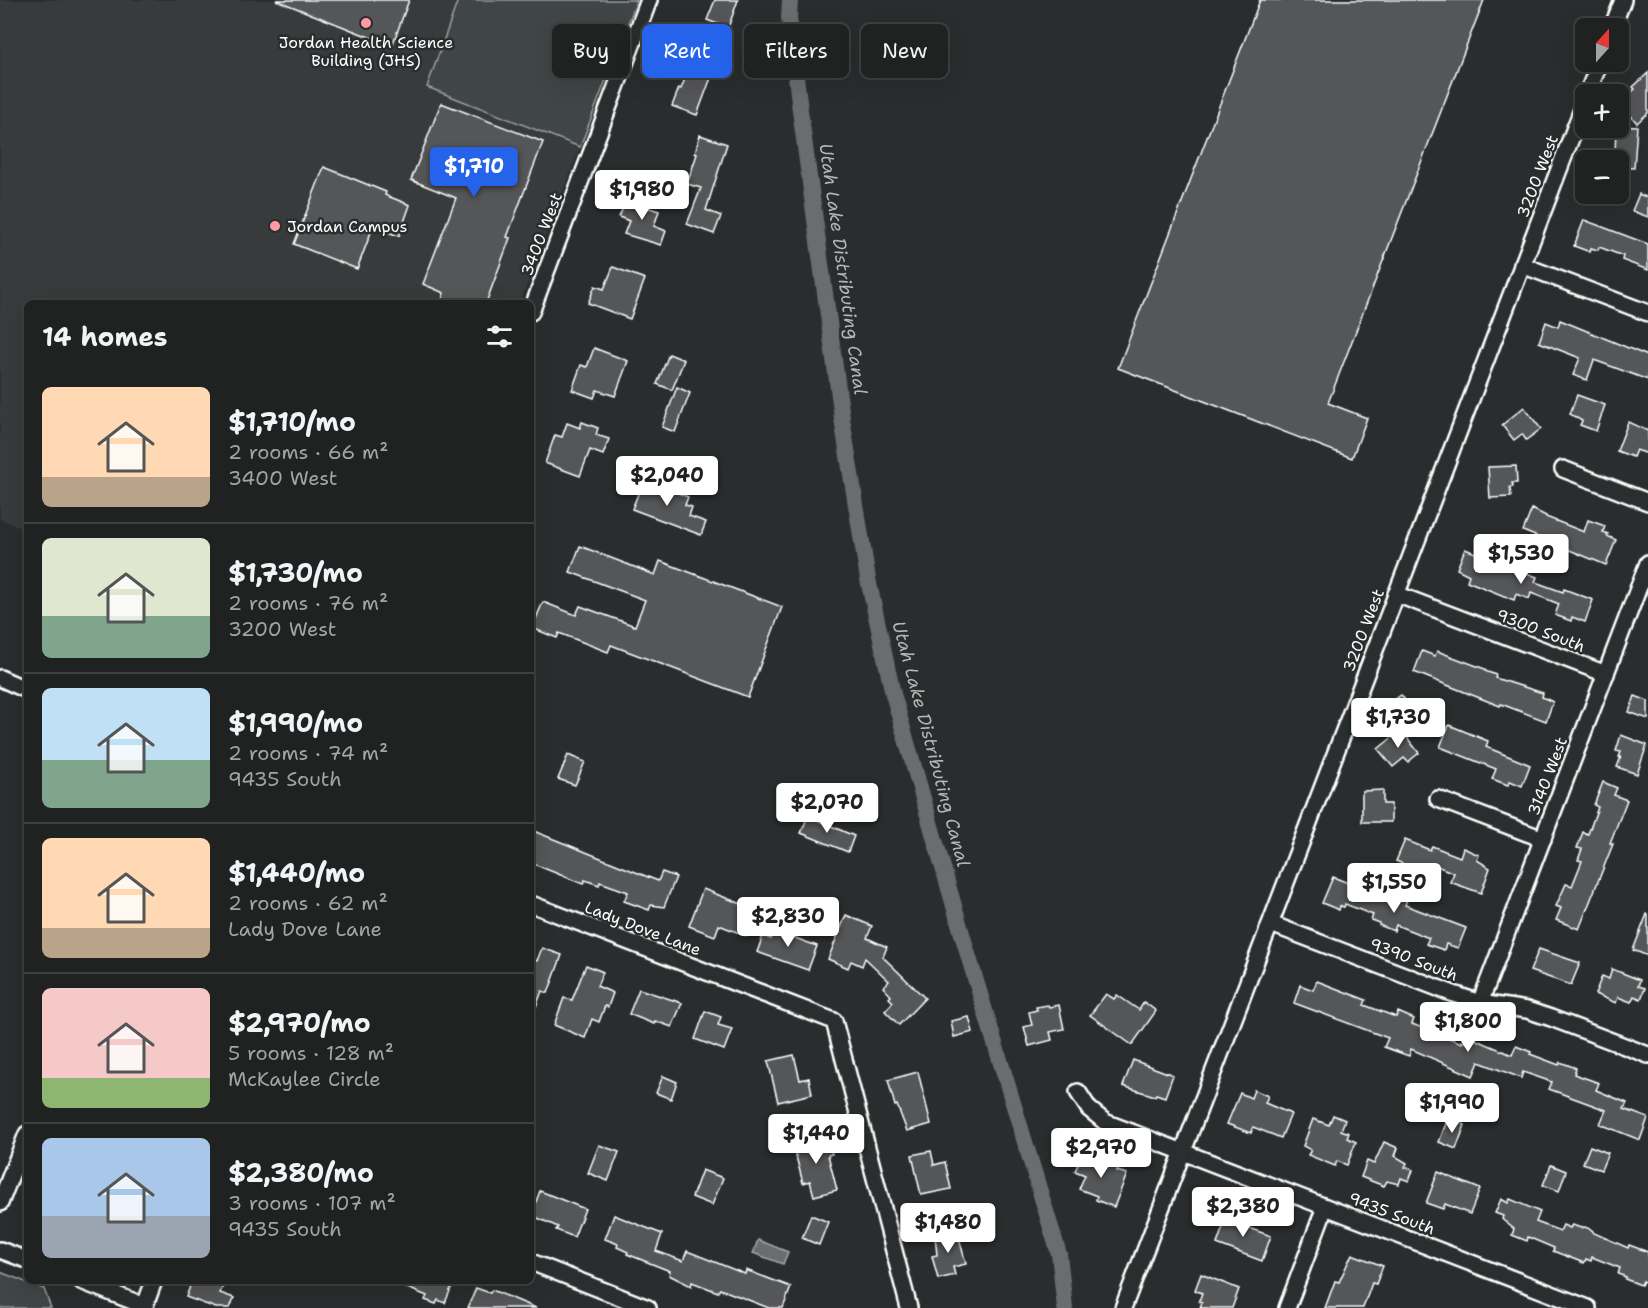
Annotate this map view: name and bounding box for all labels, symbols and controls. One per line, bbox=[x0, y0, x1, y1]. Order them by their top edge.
marker: Jordan Health Science Building (JHS) bbox=[359, 16, 373, 30]
north arrow bbox=[1575, 18, 1629, 72]
map controls bbox=[1575, 18, 1629, 204]
chip: Buy bbox=[552, 24, 630, 78]
chip: Rent bbox=[642, 24, 732, 78]
chip: Filters bbox=[744, 24, 849, 78]
chip: New bbox=[861, 24, 948, 78]
place label: Jordan Health Science Building (JHS) bbox=[279, 32, 453, 71]
button: + bbox=[1575, 84, 1629, 138]
street label: 3200 West bbox=[1512, 132, 1563, 220]
water label: Utah Lake Distributing Canal bbox=[813, 142, 873, 397]
pin: $1,710 bbox=[425, 147, 523, 198]
button: − bbox=[1575, 150, 1629, 204]
text: $1,710 bbox=[444, 153, 504, 179]
pin: $1,980 bbox=[593, 170, 691, 221]
text: $1,980 bbox=[609, 176, 675, 202]
street label: 3400 West bbox=[516, 190, 567, 279]
place label: Jordan Campus bbox=[287, 216, 408, 237]
marker: Jordan Campus bbox=[268, 219, 282, 233]
text: 14 homes bbox=[42, 319, 168, 354]
icon: filters bbox=[483, 320, 516, 353]
text: $1,710/mo bbox=[228, 404, 356, 439]
icon: home bbox=[90, 411, 162, 483]
text: 2 rooms · 66 m² bbox=[228, 439, 389, 465]
pin: $2,040 bbox=[618, 456, 716, 507]
text: $2,040 bbox=[630, 462, 704, 488]
text: 3400 West bbox=[228, 465, 338, 491]
pin: $1,530 bbox=[1472, 534, 1570, 585]
text: $1,530 bbox=[1488, 540, 1554, 566]
text: $1,730/mo bbox=[228, 555, 363, 590]
icon: home bbox=[90, 562, 162, 634]
street label: 3200 West bbox=[1338, 586, 1389, 674]
text: 2 rooms · 76 m² bbox=[228, 590, 388, 616]
street label: 9300 South bbox=[1493, 604, 1588, 657]
text: 3200 West bbox=[228, 616, 336, 642]
water label: Utah Lake Distributing Canal bbox=[887, 618, 975, 870]
pin: $1,730 bbox=[1349, 698, 1447, 749]
text: $1,730 bbox=[1365, 704, 1431, 730]
text: $1,990/mo bbox=[228, 705, 363, 740]
icon: home bbox=[90, 712, 162, 784]
street label: 3140 West bbox=[1523, 734, 1572, 818]
text: 2 rooms · 74 m² bbox=[228, 740, 388, 766]
text: 9435 South bbox=[228, 766, 342, 792]
pin: $2,070 bbox=[778, 783, 876, 834]
text: $2,070 bbox=[790, 789, 864, 815]
text: $1,440/mo bbox=[228, 855, 365, 890]
icon: home bbox=[90, 862, 162, 934]
pin: $1,550 bbox=[1345, 863, 1443, 914]
text: $1,550 bbox=[1361, 869, 1427, 895]
text: 2 rooms · 62 m² bbox=[228, 890, 388, 916]
street label: Lady Dove Lane bbox=[582, 897, 704, 960]
pin: $2,830 bbox=[739, 897, 837, 948]
text: $2,830 bbox=[751, 903, 825, 929]
text: Lady Dove Lane bbox=[228, 916, 382, 942]
street label: 9390 South bbox=[1367, 933, 1461, 986]
pin: $1,800 bbox=[1419, 1002, 1517, 1053]
text: $2,970/mo bbox=[228, 1005, 371, 1040]
text: $1,800 bbox=[1434, 1008, 1502, 1034]
icon: home bbox=[90, 1012, 162, 1084]
text: 5 rooms · 128 m² bbox=[228, 1040, 394, 1066]
text: McKaylee Circle bbox=[228, 1066, 381, 1092]
pin: $1,990 bbox=[1403, 1083, 1501, 1134]
text: $1,990 bbox=[1419, 1089, 1485, 1115]
pin: $1,440 bbox=[767, 1114, 865, 1165]
text: $1,440 bbox=[782, 1120, 850, 1146]
pin: $2,970 bbox=[1052, 1128, 1150, 1179]
text: $2,970 bbox=[1065, 1134, 1137, 1160]
text: $2,380/mo bbox=[228, 1155, 374, 1190]
icon: home bbox=[90, 1162, 162, 1234]
pin: $2,380 bbox=[1194, 1187, 1292, 1238]
street label: 9435 South bbox=[1346, 1187, 1438, 1240]
text: 3 rooms · 107 m² bbox=[228, 1190, 396, 1216]
text: $2,380 bbox=[1206, 1193, 1280, 1219]
pin: $1,480 bbox=[899, 1203, 997, 1254]
text: $1,480 bbox=[914, 1209, 982, 1235]
text: 9435 South bbox=[228, 1216, 342, 1242]

